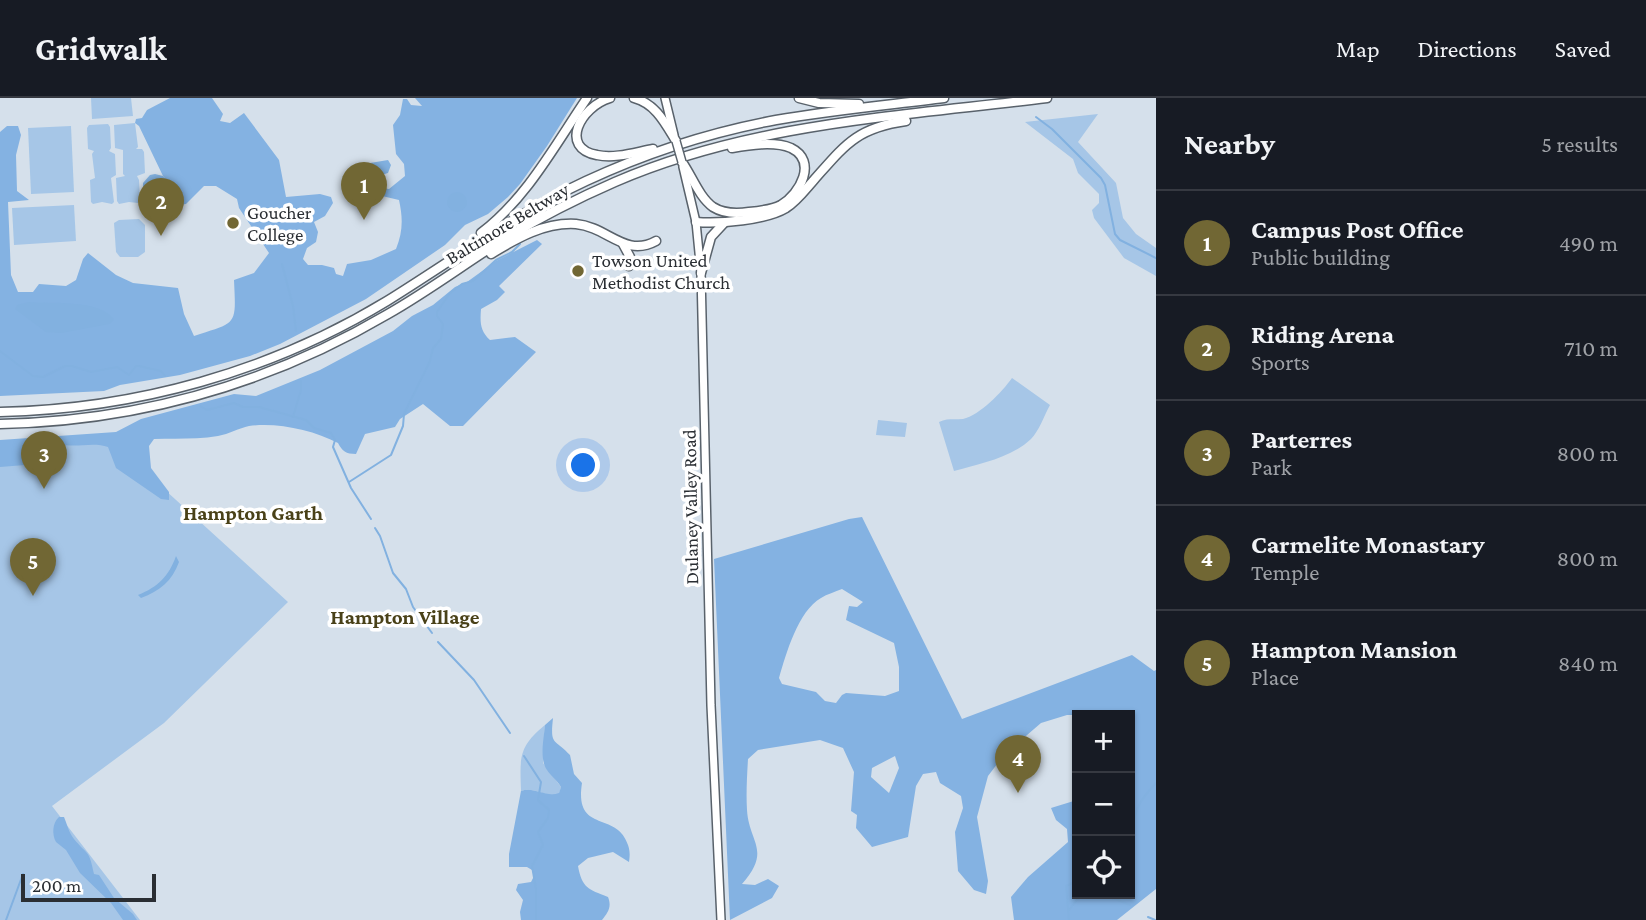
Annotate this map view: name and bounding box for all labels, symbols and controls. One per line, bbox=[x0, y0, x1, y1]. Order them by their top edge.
text: Gridwalk bbox=[35, 30, 167, 67]
text: Map bbox=[1336, 35, 1380, 62]
text: Directions bbox=[1418, 35, 1517, 62]
text: Saved bbox=[1555, 35, 1611, 62]
text: Nearby bbox=[1184, 127, 1275, 160]
text: 5 results bbox=[1541, 131, 1618, 157]
pin: 1 bbox=[341, 162, 387, 220]
pin: 2 bbox=[138, 178, 184, 236]
street label: Baltimore Beltway bbox=[442, 178, 573, 268]
place label: Goucher College bbox=[247, 202, 312, 245]
marker: Goucher College bbox=[225, 215, 241, 231]
text: Campus Post Office bbox=[1251, 215, 1464, 244]
text: 1 bbox=[1203, 230, 1211, 256]
text: 490 m bbox=[1559, 230, 1618, 256]
text: Public building bbox=[1251, 244, 1390, 270]
place label: Towson United Methodist Church bbox=[592, 250, 730, 293]
marker: Towson United Methodist Church bbox=[570, 263, 586, 279]
text: Riding Arena bbox=[1251, 320, 1394, 349]
text: 2 bbox=[1201, 335, 1213, 361]
text: 710 m bbox=[1564, 335, 1618, 361]
text: Sports bbox=[1251, 349, 1310, 375]
text: Parterres bbox=[1251, 425, 1352, 454]
street label: Dulaney Valley Road bbox=[679, 429, 702, 585]
pin: 3 bbox=[21, 431, 67, 489]
text: 3 bbox=[1201, 440, 1213, 466]
text: 800 m bbox=[1557, 440, 1618, 466]
your location bbox=[566, 448, 600, 482]
text: Park bbox=[1251, 454, 1292, 480]
district label: Hampton Garth bbox=[183, 501, 323, 525]
text: Carmelite Monastary bbox=[1251, 530, 1485, 559]
pin: 5 bbox=[10, 538, 56, 596]
text: 4 bbox=[1201, 545, 1213, 571]
text: 800 m bbox=[1557, 545, 1618, 571]
text: Temple bbox=[1251, 559, 1319, 585]
district label: Hampton Village bbox=[330, 605, 480, 629]
text: Hampton Mansion bbox=[1251, 635, 1457, 664]
text: 5 bbox=[1201, 650, 1213, 676]
text: 840 m bbox=[1558, 650, 1618, 676]
text: Place bbox=[1251, 664, 1299, 690]
map controls bbox=[1072, 710, 1135, 899]
button: + bbox=[1072, 710, 1135, 773]
pin: 4 bbox=[995, 735, 1041, 793]
button: − bbox=[1072, 773, 1135, 836]
button: locate bbox=[1072, 836, 1135, 899]
scale bar bbox=[21, 871, 156, 903]
text: 200 m bbox=[32, 875, 81, 896]

